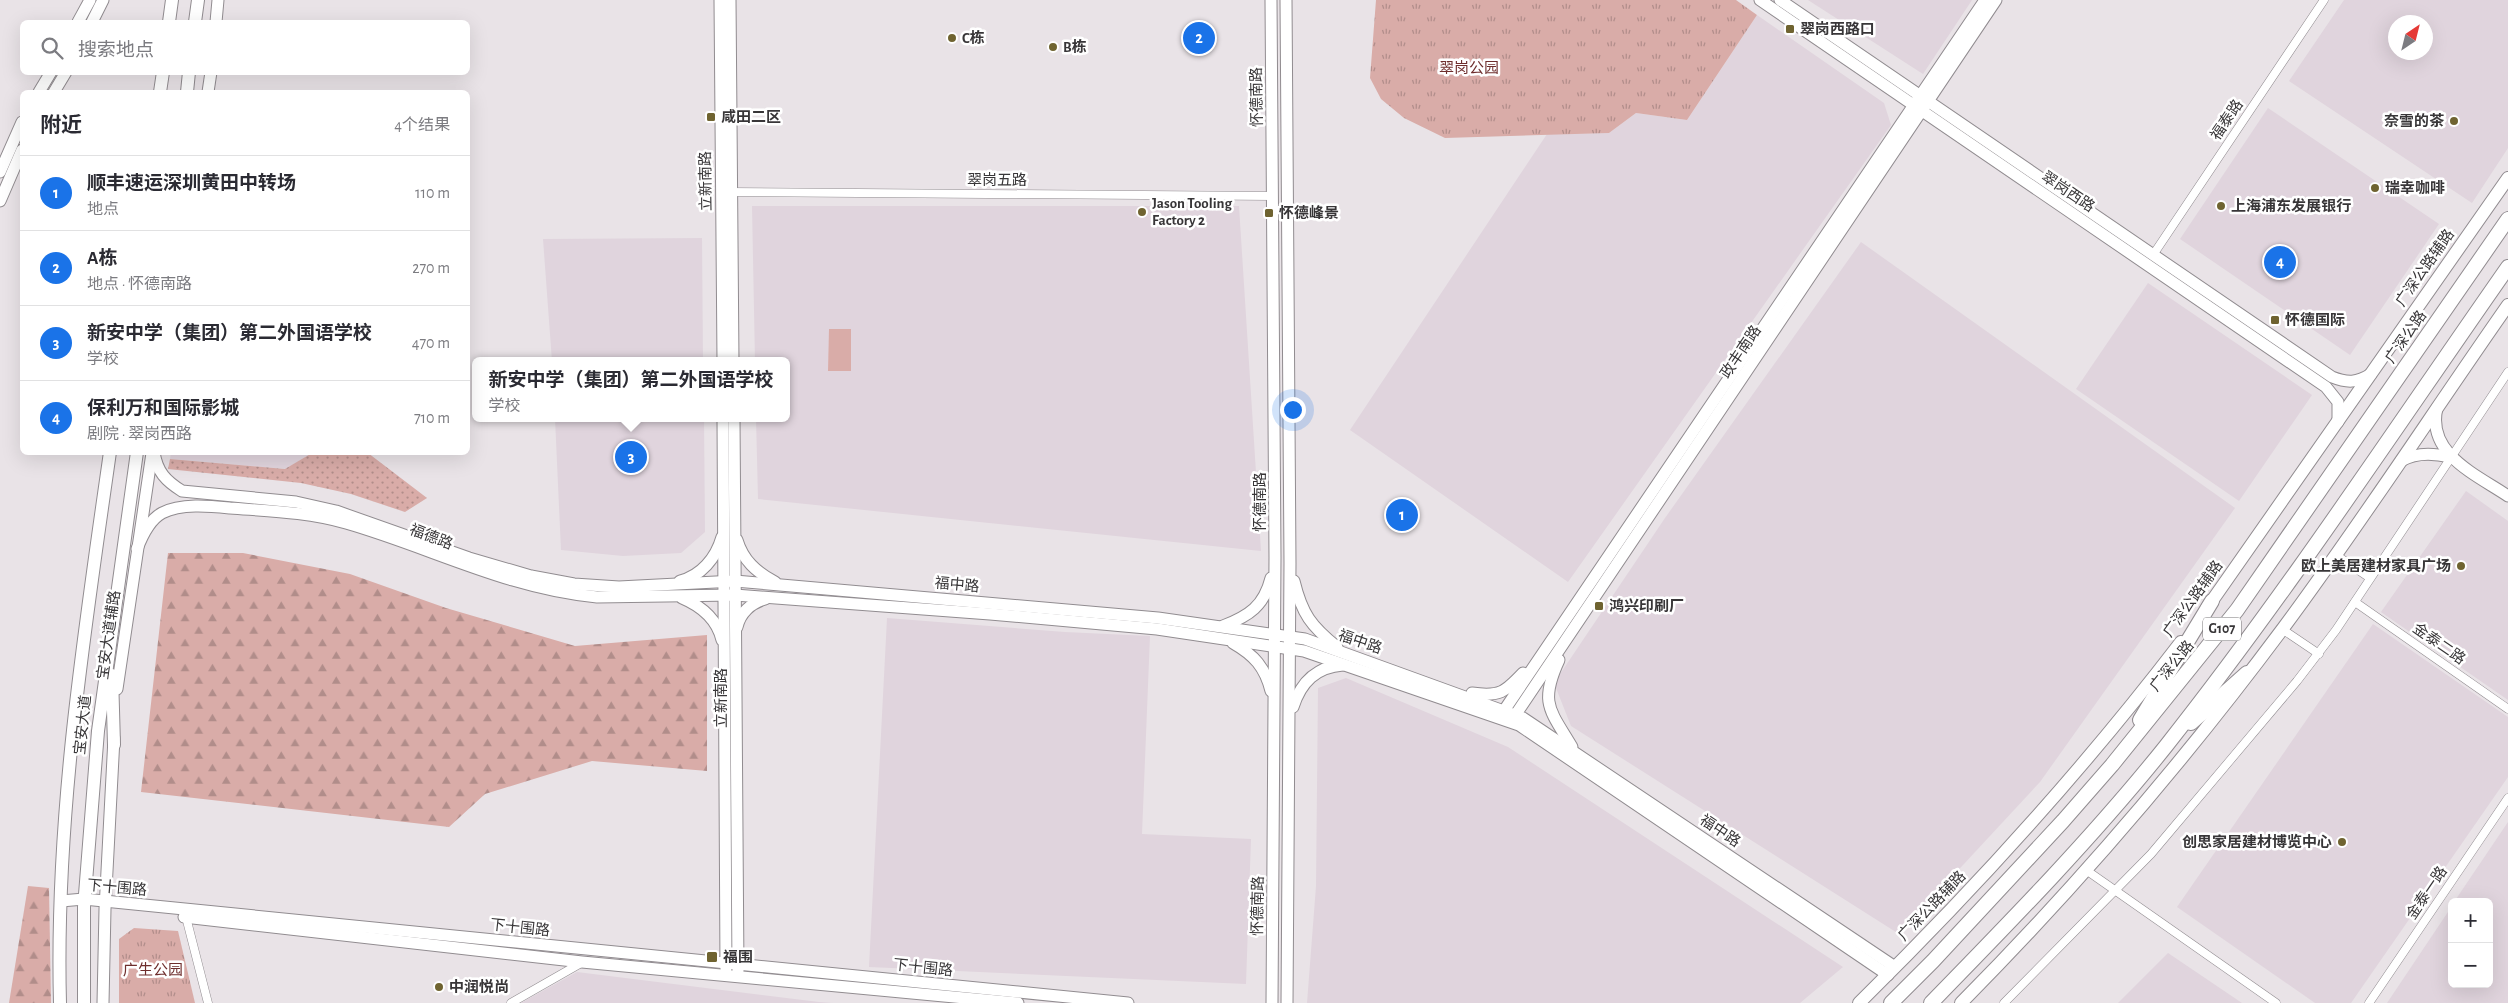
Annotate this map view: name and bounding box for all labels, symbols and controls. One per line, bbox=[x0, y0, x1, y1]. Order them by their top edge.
north arrow bbox=[2388, 15, 2433, 60]
pin: 2 bbox=[1183, 19, 1215, 57]
search box bbox=[20, 20, 470, 75]
place label: 翠岗西路口 bbox=[1800, 21, 1875, 37]
marker: 翠岗西路口 bbox=[1784, 23, 1796, 35]
place label: C栋 bbox=[962, 29, 985, 46]
marker: C栋 bbox=[946, 32, 958, 44]
icon: search bbox=[38, 34, 66, 62]
place label: B栋 bbox=[1063, 38, 1087, 55]
text: 搜索地点 bbox=[78, 41, 154, 60]
marker: B栋 bbox=[1047, 41, 1059, 53]
park label: 翠岗公园 bbox=[1439, 60, 1499, 76]
street label: 怀德南路 bbox=[1247, 67, 1265, 127]
street label: 福泰路 bbox=[2207, 97, 2246, 143]
place label: 咸田二区 bbox=[721, 108, 781, 125]
marker: 咸田二区 bbox=[705, 111, 717, 123]
place label: 奈雪的茶 bbox=[2384, 113, 2445, 129]
text: 附近 bbox=[40, 115, 82, 136]
marker: 奈雪的茶 bbox=[2448, 115, 2460, 127]
text: 4个结果 bbox=[394, 117, 450, 133]
street label: 立新南路 bbox=[697, 151, 714, 211]
street label: 翠岗西路 bbox=[2039, 168, 2098, 215]
street label: 翠岗五路 bbox=[967, 172, 1027, 188]
text: 顺丰速运深圳黄田中转场 bbox=[87, 174, 296, 193]
place label: 瑞幸咖啡 bbox=[2385, 180, 2445, 196]
marker: 瑞幸咖啡 bbox=[2369, 182, 2381, 194]
text: 1 bbox=[53, 185, 59, 201]
text: 110 m bbox=[415, 185, 450, 201]
place label: Jason Tooling Factory 2 bbox=[1152, 196, 1232, 228]
place label: 上海浦东发展银行 bbox=[2231, 197, 2351, 214]
marker: 上海浦东发展银行 bbox=[2215, 200, 2227, 212]
text: 地点 bbox=[87, 201, 119, 217]
place label: 怀德峰景 bbox=[1279, 204, 1339, 221]
marker: Jason Tooling Factory 2 bbox=[1136, 206, 1148, 218]
marker: 怀德峰景 bbox=[1263, 207, 1275, 219]
street label: 广深公路辅路 bbox=[2392, 226, 2457, 309]
pin: 4 bbox=[2264, 243, 2296, 281]
text: A栋 bbox=[87, 249, 117, 268]
text: 2 bbox=[52, 260, 60, 276]
text: 270 m bbox=[412, 260, 450, 276]
text: 地点 · 怀德南路 bbox=[87, 276, 192, 292]
street label: 广深公路 bbox=[2382, 308, 2429, 366]
place label: 怀德国际 bbox=[2285, 311, 2345, 328]
marker: 怀德国际 bbox=[2269, 314, 2281, 326]
street label: 政丰南路 bbox=[1717, 322, 1764, 381]
text: 新安中学（集团）第二外国语学校 bbox=[87, 324, 372, 343]
text: 3 bbox=[53, 335, 59, 351]
text: 470 m bbox=[412, 335, 450, 351]
text: 学校 bbox=[87, 351, 119, 367]
popup bbox=[472, 357, 790, 422]
text: 新安中学（集团）第二外国语学校 bbox=[488, 371, 774, 390]
your location bbox=[1280, 397, 1306, 423]
text: 学校 bbox=[488, 398, 521, 414]
text: 保利万和国际影城 bbox=[87, 399, 239, 418]
text: 4 bbox=[52, 410, 60, 426]
text: 710 m bbox=[414, 410, 450, 426]
text: 剧院 · 翠岗西路 bbox=[87, 426, 192, 442]
pin: 3 bbox=[615, 438, 647, 476]
street label: 怀德南路 bbox=[1251, 472, 1268, 532]
pin: 1 bbox=[1386, 496, 1418, 534]
street label: 福德路 bbox=[407, 520, 455, 552]
place label: 欧上美居建材家具广场 bbox=[2301, 557, 2451, 574]
street label: 广深公路辅路 bbox=[2160, 558, 2226, 640]
marker: 欧上美居建材家具广场 bbox=[2455, 560, 2467, 572]
street label: 福中路 bbox=[934, 575, 980, 594]
street label: 宝安大道辅路 bbox=[94, 589, 123, 681]
place label: 鸿兴印刷厂 bbox=[1609, 598, 1684, 614]
marker: 鸿兴印刷厂 bbox=[1593, 600, 1605, 612]
road number: G107 bbox=[2203, 618, 2241, 640]
street label: 金泰二路 bbox=[2410, 620, 2468, 667]
street label: 福中路 bbox=[1336, 627, 1384, 656]
street label: 广深公路 bbox=[2147, 637, 2197, 694]
street label: 立新南路 bbox=[713, 668, 729, 728]
street label: 宝安大道 bbox=[71, 694, 94, 756]
street label: 福中路 bbox=[1697, 811, 1743, 850]
place label: 创思家居建材博览中心 bbox=[2182, 833, 2332, 850]
marker: 创思家居建材博览中心 bbox=[2336, 836, 2348, 848]
street label: 金泰一路 bbox=[2403, 863, 2450, 922]
street label: 广深公路辅路 bbox=[1895, 868, 1969, 944]
street label: 怀德南路 bbox=[1248, 876, 1266, 936]
street label: 下十围路 bbox=[86, 877, 148, 898]
map controls bbox=[2448, 898, 2493, 988]
button: + bbox=[2448, 898, 2493, 943]
street label: 下十围路 bbox=[489, 916, 551, 939]
button: − bbox=[2448, 943, 2493, 988]
place label: 福围 bbox=[723, 949, 753, 965]
marker: 福围 bbox=[705, 950, 719, 964]
street label: 下十围路 bbox=[892, 956, 954, 979]
park label: 广生公园 bbox=[123, 962, 183, 978]
place label: 中润悦尚 bbox=[449, 979, 509, 995]
marker: 中润悦尚 bbox=[433, 981, 445, 993]

